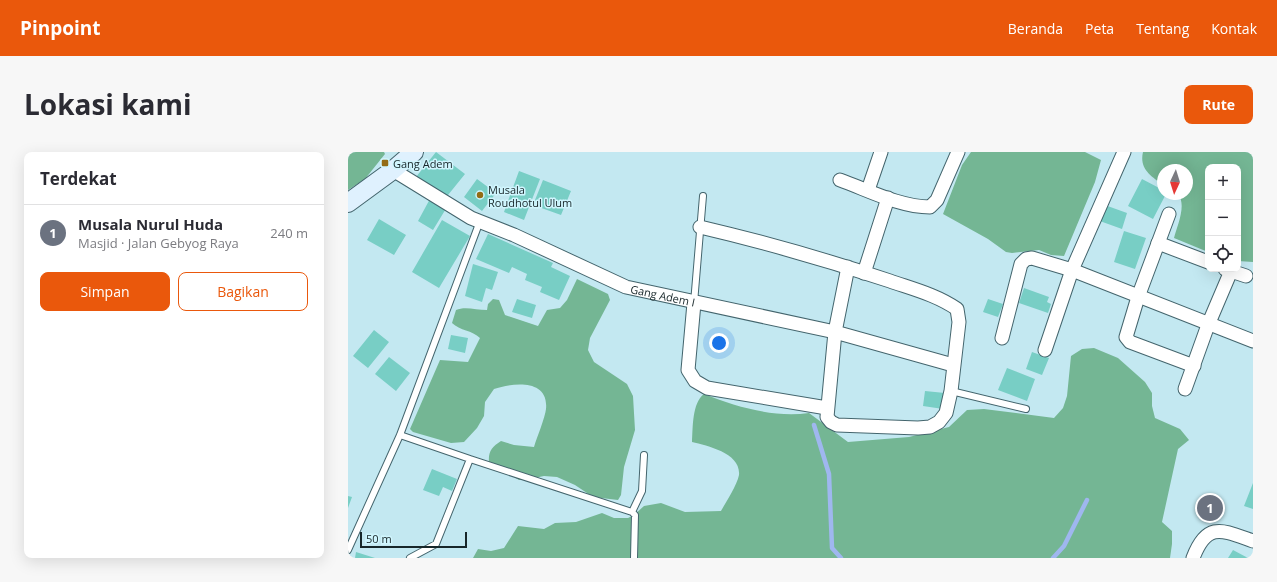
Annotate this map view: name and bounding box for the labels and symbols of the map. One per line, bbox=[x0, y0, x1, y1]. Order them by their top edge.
place label: Gang Adem bbox=[393, 156, 453, 171]
marker: Gang Adem bbox=[380, 158, 390, 168]
north arrow bbox=[1157, 164, 1193, 200]
place label: Musala Roudhotul Ulum bbox=[488, 182, 572, 210]
marker: Musala Roudhotul Ulum bbox=[475, 190, 485, 200]
street label: Gang Adem I bbox=[629, 281, 697, 309]
your location bbox=[709, 333, 729, 353]
pin: 1 bbox=[1197, 493, 1223, 523]
scale bar bbox=[360, 530, 467, 549]

